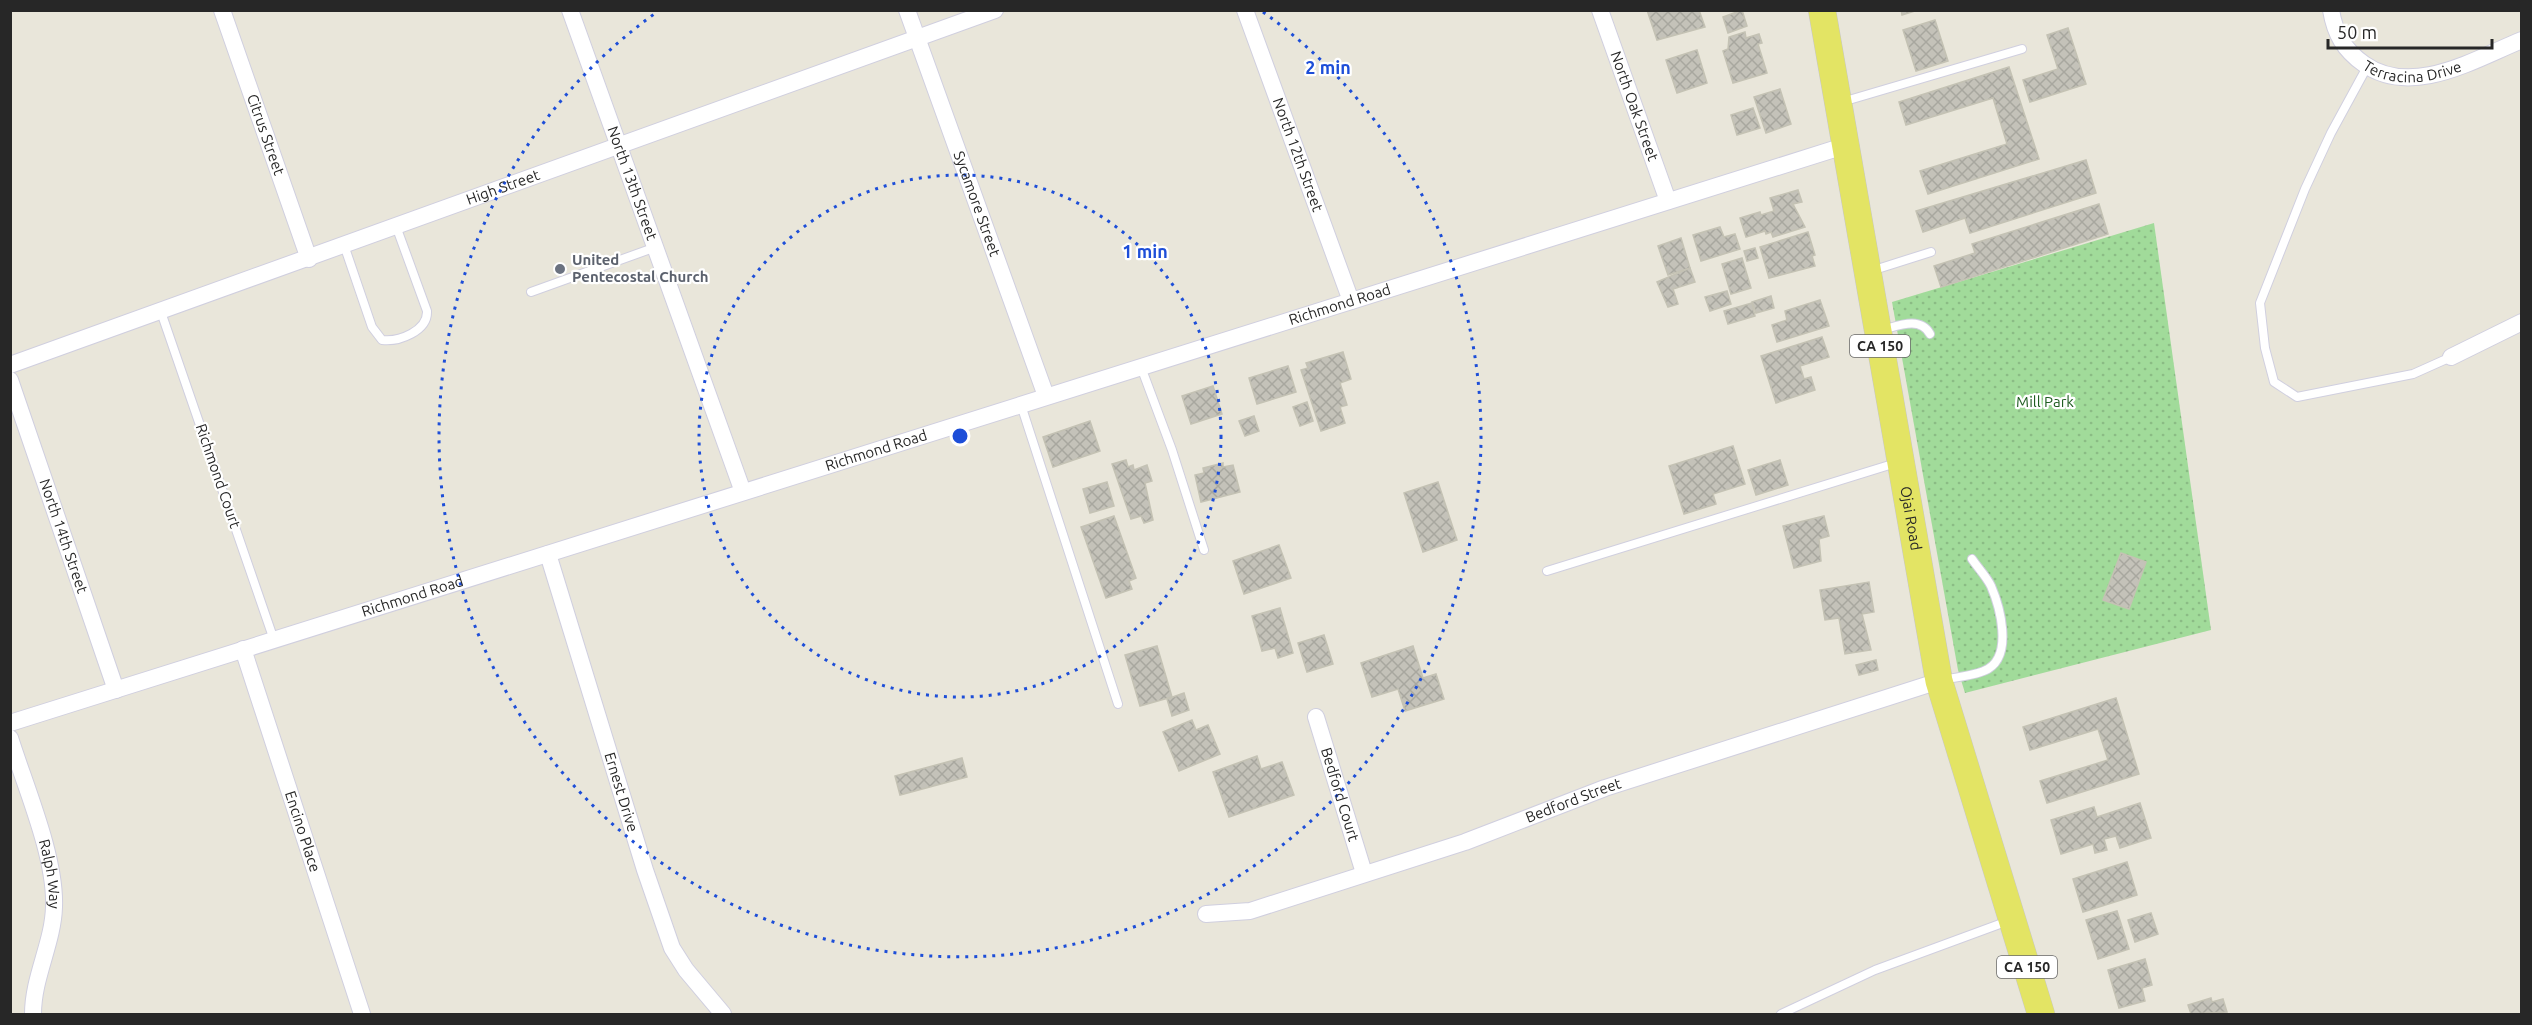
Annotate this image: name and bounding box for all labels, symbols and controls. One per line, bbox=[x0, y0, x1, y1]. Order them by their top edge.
scale bar bbox=[2328, 12, 2492, 50]
text: 50 m bbox=[2337, 22, 2377, 42]
street label: North Oak Street bbox=[1607, 49, 1662, 163]
text: 2 min bbox=[1305, 57, 1351, 77]
street label: Terracina Drive bbox=[2360, 57, 2464, 86]
street label: Citrus Street bbox=[244, 92, 288, 177]
street label: North 12th Street bbox=[1270, 95, 1327, 214]
street label: North 13th Street bbox=[604, 124, 661, 242]
street label: Sycamore Street bbox=[951, 149, 1004, 259]
street label: High Street bbox=[464, 166, 542, 208]
text: 1 min bbox=[1122, 241, 1168, 261]
place label: United Pentecostal Church bbox=[572, 251, 709, 285]
marker: United Pentecostal Church bbox=[553, 262, 567, 276]
street label: Richmond Road bbox=[1287, 280, 1393, 328]
road number: CA 150 bbox=[1850, 335, 1910, 357]
park label: Mill Park bbox=[2016, 393, 2074, 410]
street label: Richmond Court bbox=[193, 421, 244, 530]
street label: Richmond Road bbox=[823, 426, 929, 474]
centre of rings bbox=[950, 426, 970, 446]
street label: North 14th Street bbox=[36, 476, 91, 596]
street label: Ojai Road bbox=[1897, 485, 1925, 552]
street label: Richmond Road bbox=[359, 572, 465, 620]
street label: Bedford Court bbox=[1318, 745, 1363, 843]
street label: Ernest Drive bbox=[601, 750, 642, 834]
street label: Bedford Street bbox=[1523, 774, 1623, 826]
street label: Encino Place bbox=[282, 789, 324, 874]
street label: Ralph Way bbox=[36, 837, 63, 909]
road number: CA 150 bbox=[1997, 956, 2057, 978]

